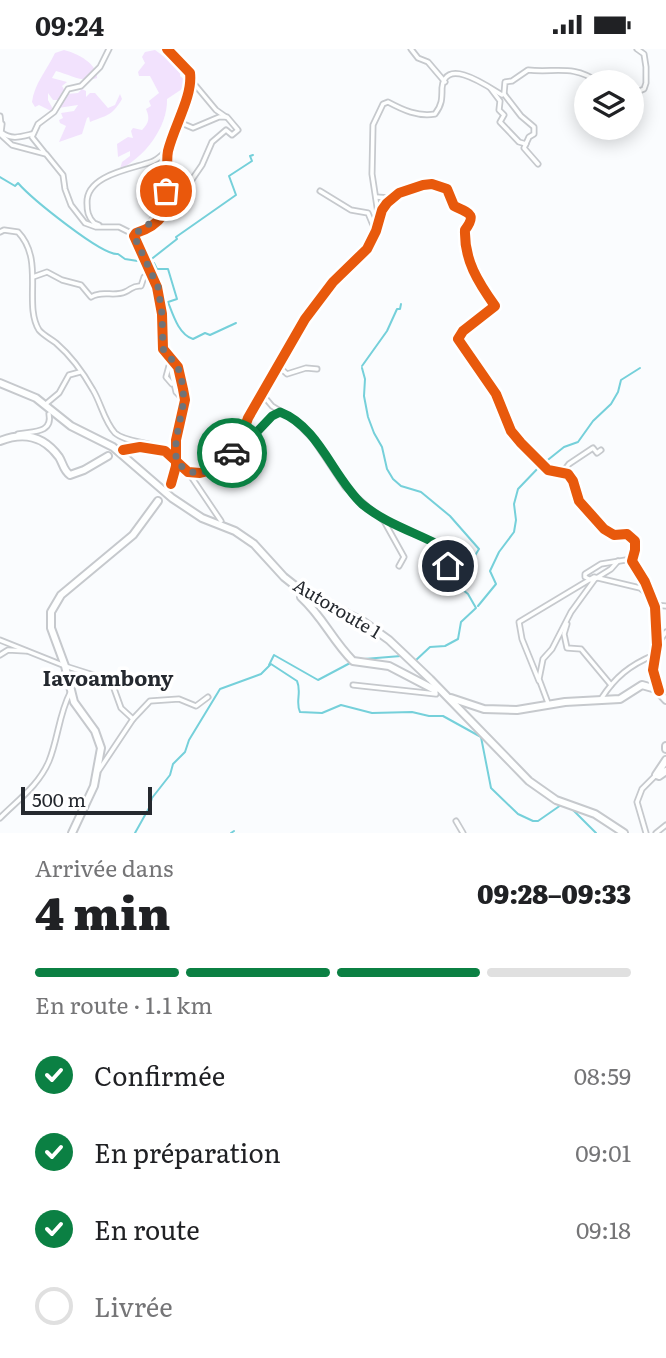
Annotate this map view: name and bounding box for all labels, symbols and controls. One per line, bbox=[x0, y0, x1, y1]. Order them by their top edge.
text: 09:24 bbox=[35, 5, 104, 44]
map controls bbox=[574, 70, 644, 140]
button: layers bbox=[574, 70, 644, 140]
pin bbox=[136, 161, 196, 221]
icon: bag bbox=[147, 172, 185, 210]
courier bbox=[197, 418, 267, 488]
icon: car bbox=[213, 434, 251, 472]
pin bbox=[418, 536, 478, 596]
icon: home bbox=[429, 547, 467, 585]
street label: Autoroute 1 bbox=[289, 571, 387, 645]
district label: Iavoambony bbox=[43, 661, 174, 692]
scale bar bbox=[21, 784, 152, 816]
text: 500 m bbox=[32, 785, 86, 813]
text: Arrivée dans bbox=[35, 850, 173, 884]
text: 09:28–09:33 bbox=[477, 873, 631, 912]
text: 4 min bbox=[35, 876, 170, 944]
text: En route · 1.1 km bbox=[35, 987, 213, 1021]
text: Confirmée bbox=[94, 1055, 225, 1094]
icon: check bbox=[35, 1056, 73, 1094]
text: 08:59 bbox=[574, 1058, 631, 1092]
text: En préparation bbox=[94, 1132, 281, 1171]
icon: check bbox=[35, 1133, 73, 1171]
text: 09:01 bbox=[575, 1135, 631, 1169]
text: En route bbox=[94, 1209, 200, 1248]
icon: check bbox=[35, 1210, 73, 1248]
text: 09:18 bbox=[576, 1212, 631, 1246]
text: Livrée bbox=[94, 1286, 173, 1325]

